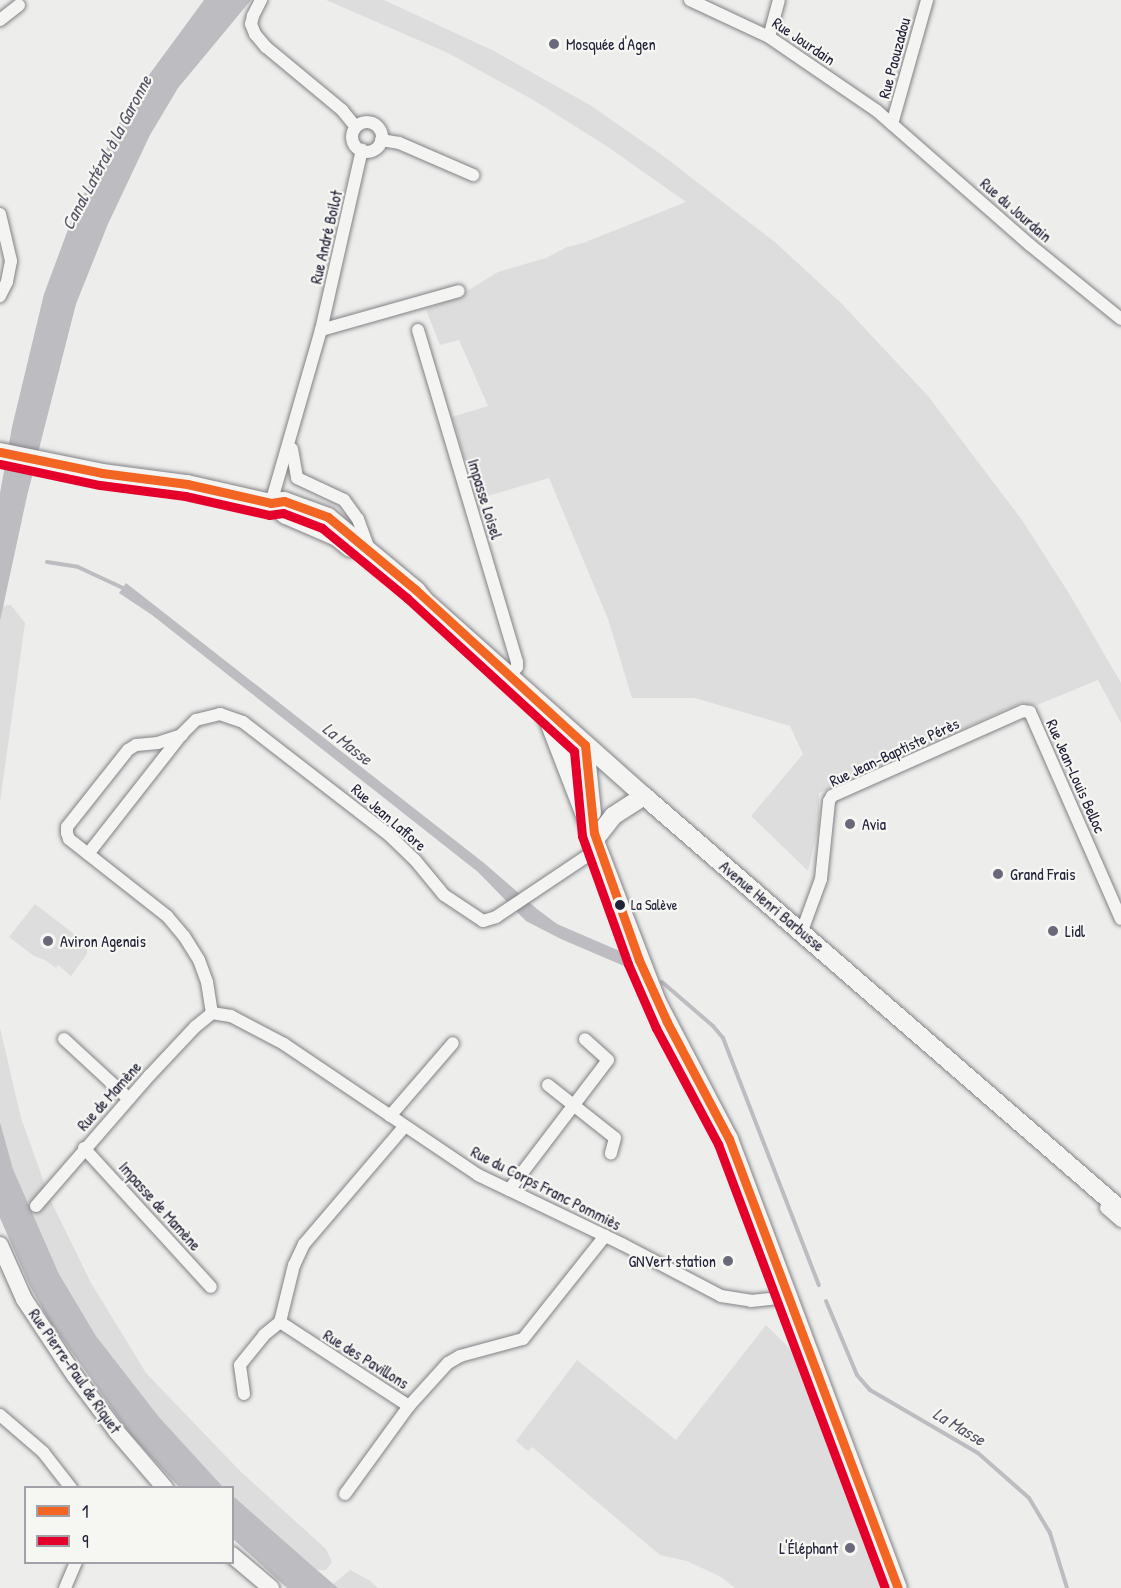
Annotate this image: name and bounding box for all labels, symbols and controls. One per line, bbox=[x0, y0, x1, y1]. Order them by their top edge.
street label: Rue Jourdain bbox=[769, 13, 839, 69]
street label: Rue Paouzadou bbox=[874, 16, 914, 100]
place label: Mosquée d'Agen bbox=[566, 34, 656, 54]
marker: Mosquée d'Agen bbox=[547, 37, 561, 51]
water label: Canal Latéral à la Garonne bbox=[57, 72, 157, 234]
street label: Rue du Jourdain bbox=[976, 174, 1056, 246]
street label: Rue André Boilot bbox=[306, 188, 346, 286]
street label: Impasse Loisel bbox=[464, 457, 506, 541]
street label: Rue Jean-Baptiste Pérès bbox=[826, 714, 962, 790]
street label: Rue Jean-Louis Belloc bbox=[1042, 716, 1110, 836]
water label: La Masse bbox=[318, 718, 376, 770]
street label: Rue Jean Laffore bbox=[348, 779, 430, 855]
place label: Avia bbox=[862, 814, 886, 834]
marker: Avia bbox=[843, 817, 857, 831]
street label: Avenue Henri Barbusse bbox=[716, 857, 828, 955]
place label: Grand Frais bbox=[1010, 864, 1075, 884]
marker: Grand Frais bbox=[991, 867, 1005, 881]
place label: La Salève bbox=[631, 897, 677, 913]
marker: La Salève bbox=[614, 899, 626, 911]
place label: Lidl bbox=[1065, 921, 1085, 941]
marker: Lidl bbox=[1046, 924, 1060, 938]
place label: Aviron Agenais bbox=[60, 931, 146, 951]
marker: Aviron Agenais bbox=[41, 934, 55, 948]
street label: Rue de Mamène bbox=[73, 1057, 145, 1135]
street label: Rue du Corps Franc Pommiès bbox=[468, 1142, 624, 1234]
street label: Impasse de Mamène bbox=[115, 1158, 205, 1254]
place label: GNVert station bbox=[628, 1251, 716, 1271]
marker: GNVert station bbox=[721, 1254, 735, 1268]
street label: Rue Pierre-Paul de Riquet bbox=[25, 1305, 125, 1437]
street label: Rue des Pavillons bbox=[320, 1325, 412, 1393]
water label: La Masse bbox=[929, 1403, 989, 1451]
legend bbox=[24, 1486, 234, 1564]
text: 1 bbox=[82, 1499, 89, 1524]
text: 9 bbox=[82, 1529, 89, 1554]
place label: L'Éléphant bbox=[779, 1538, 838, 1558]
marker: L'Éléphant bbox=[843, 1541, 857, 1555]

